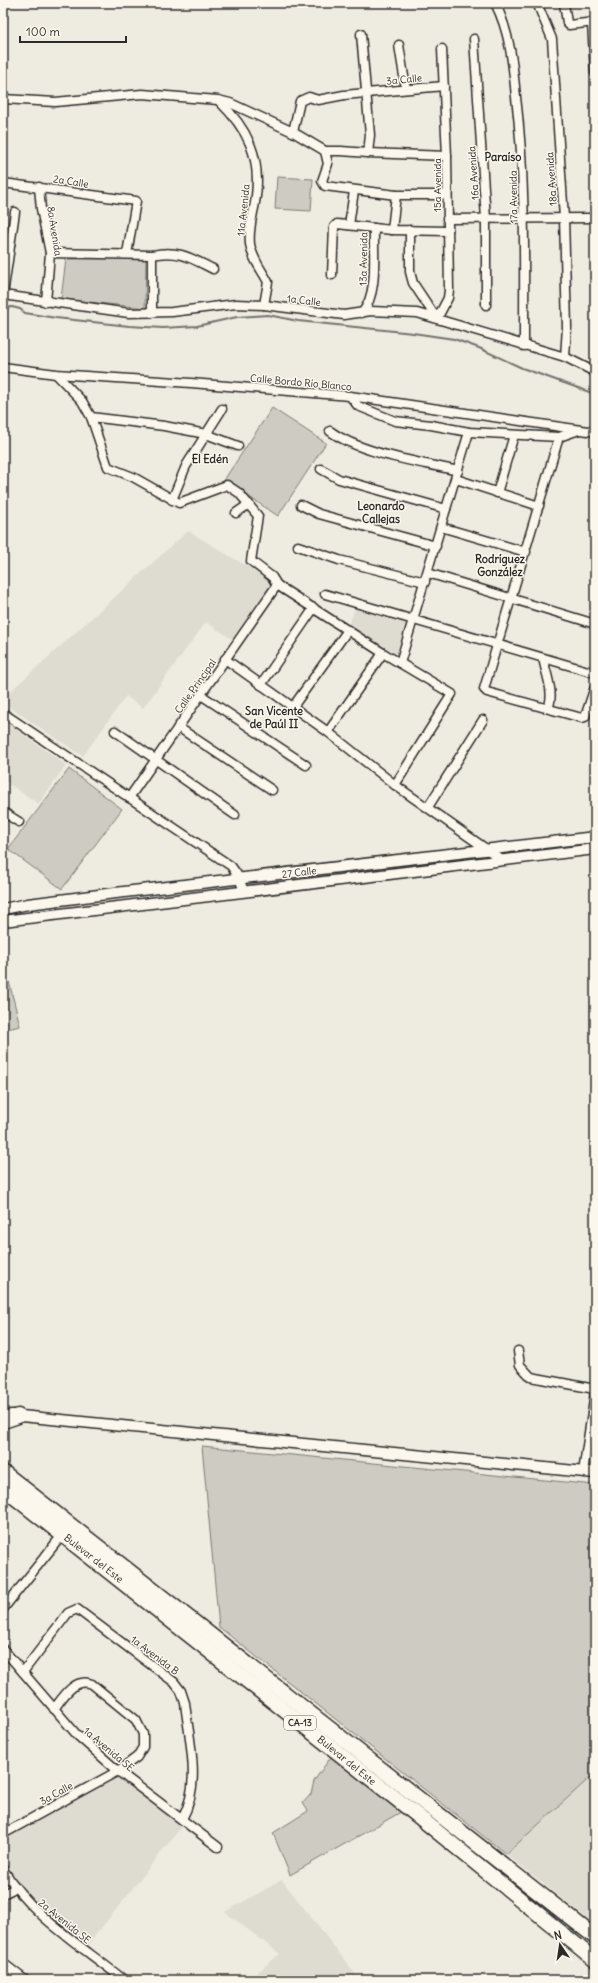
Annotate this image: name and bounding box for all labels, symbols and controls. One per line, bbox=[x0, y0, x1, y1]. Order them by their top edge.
scale bar bbox=[20, 18, 126, 44]
text: 100 m bbox=[26, 24, 60, 39]
street label: 3a Calle bbox=[386, 71, 423, 88]
street label: 16a Avenida bbox=[465, 145, 482, 200]
district label: Paraíso bbox=[485, 150, 521, 164]
street label: 18a Avenida bbox=[543, 151, 560, 206]
street label: 15a Avenida bbox=[431, 158, 444, 212]
street label: 17a Avenida bbox=[507, 170, 520, 224]
street label: 2a Calle bbox=[52, 172, 90, 191]
street label: 11a Avenida bbox=[234, 183, 253, 237]
street label: 8a Avenida bbox=[44, 205, 65, 257]
street label: 13a Avenida bbox=[357, 232, 370, 286]
street label: 1a Calle bbox=[286, 292, 322, 309]
street label: Calle Bordo Río Blanco bbox=[250, 372, 353, 393]
district label: El Edén bbox=[192, 452, 229, 466]
district label: Leonardo Callejas bbox=[357, 499, 405, 526]
district label: Rodríguez González bbox=[475, 552, 526, 579]
street label: Calle Principal bbox=[172, 657, 219, 716]
district label: San Vicente de Paúl II bbox=[245, 704, 303, 731]
street label: 27 Calle bbox=[281, 864, 317, 881]
street label: Bulevar del Este bbox=[61, 1531, 126, 1586]
street label: 1a Avenida B bbox=[128, 1633, 182, 1678]
road number: CA-13 bbox=[284, 1716, 316, 1730]
street label: 1a Avenida SE bbox=[81, 1724, 137, 1774]
street label: Bulevar del Este bbox=[315, 1733, 379, 1788]
street label: 3a Calle bbox=[37, 1779, 75, 1808]
street label: 2a Avenida SE bbox=[36, 1896, 94, 1947]
north arrow bbox=[540, 1925, 580, 1965]
text: N bbox=[552, 1928, 563, 1943]

